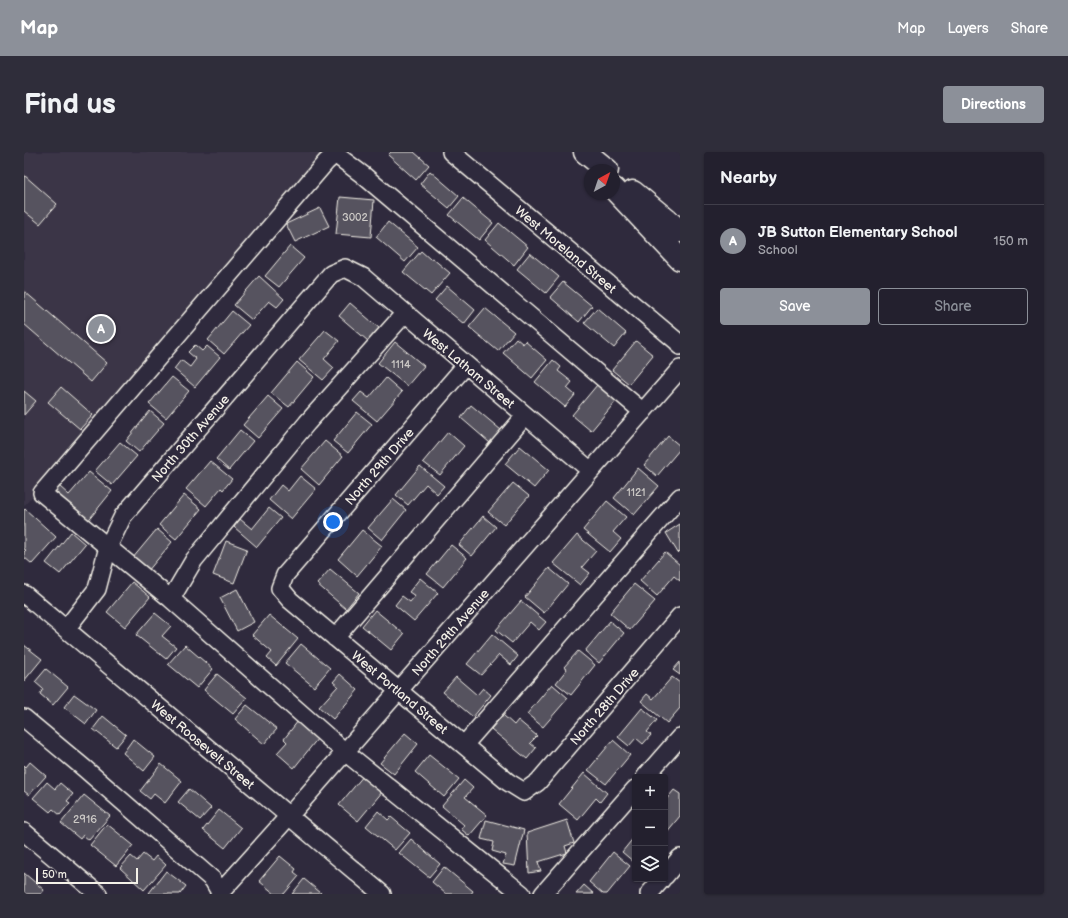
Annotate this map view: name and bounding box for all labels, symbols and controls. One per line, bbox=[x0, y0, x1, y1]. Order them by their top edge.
text: Map bbox=[20, 17, 58, 40]
text: Map bbox=[897, 20, 925, 37]
text: Layers bbox=[947, 20, 989, 37]
text: Share bbox=[1011, 20, 1048, 37]
button: Directions bbox=[943, 86, 1044, 123]
text: Find us bbox=[24, 88, 116, 121]
north arrow bbox=[584, 164, 620, 200]
text: Nearby bbox=[720, 168, 777, 188]
street label: West Moreland Street bbox=[511, 203, 619, 297]
house number: 3002 bbox=[342, 211, 369, 224]
text: JB Sutton Elementary School bbox=[758, 223, 958, 242]
text: A bbox=[729, 233, 737, 249]
text: 150 m bbox=[994, 233, 1028, 249]
text: School bbox=[758, 242, 798, 258]
button: Save bbox=[720, 288, 870, 325]
button: Share bbox=[878, 288, 1028, 325]
pin: A bbox=[88, 314, 114, 344]
street label: West Latham Street bbox=[419, 326, 518, 412]
house number: 1114 bbox=[391, 358, 411, 371]
street label: North 30th Avenue bbox=[148, 391, 233, 486]
street label: North 29th Drive bbox=[342, 425, 418, 509]
house number: 1121 bbox=[626, 486, 646, 499]
your location bbox=[323, 512, 343, 532]
street label: North 29th Avenue bbox=[409, 586, 493, 679]
street label: West Portland Street bbox=[348, 648, 451, 738]
street label: North 28th Drive bbox=[567, 665, 643, 749]
street label: West Roosevelt Street bbox=[147, 697, 257, 793]
map controls bbox=[632, 774, 668, 882]
button: + bbox=[632, 774, 668, 810]
button: − bbox=[632, 810, 668, 846]
house number: 2916 bbox=[73, 813, 97, 826]
button: layers bbox=[632, 846, 668, 882]
scale bar bbox=[36, 866, 138, 885]
text: 50 m bbox=[42, 868, 67, 881]

